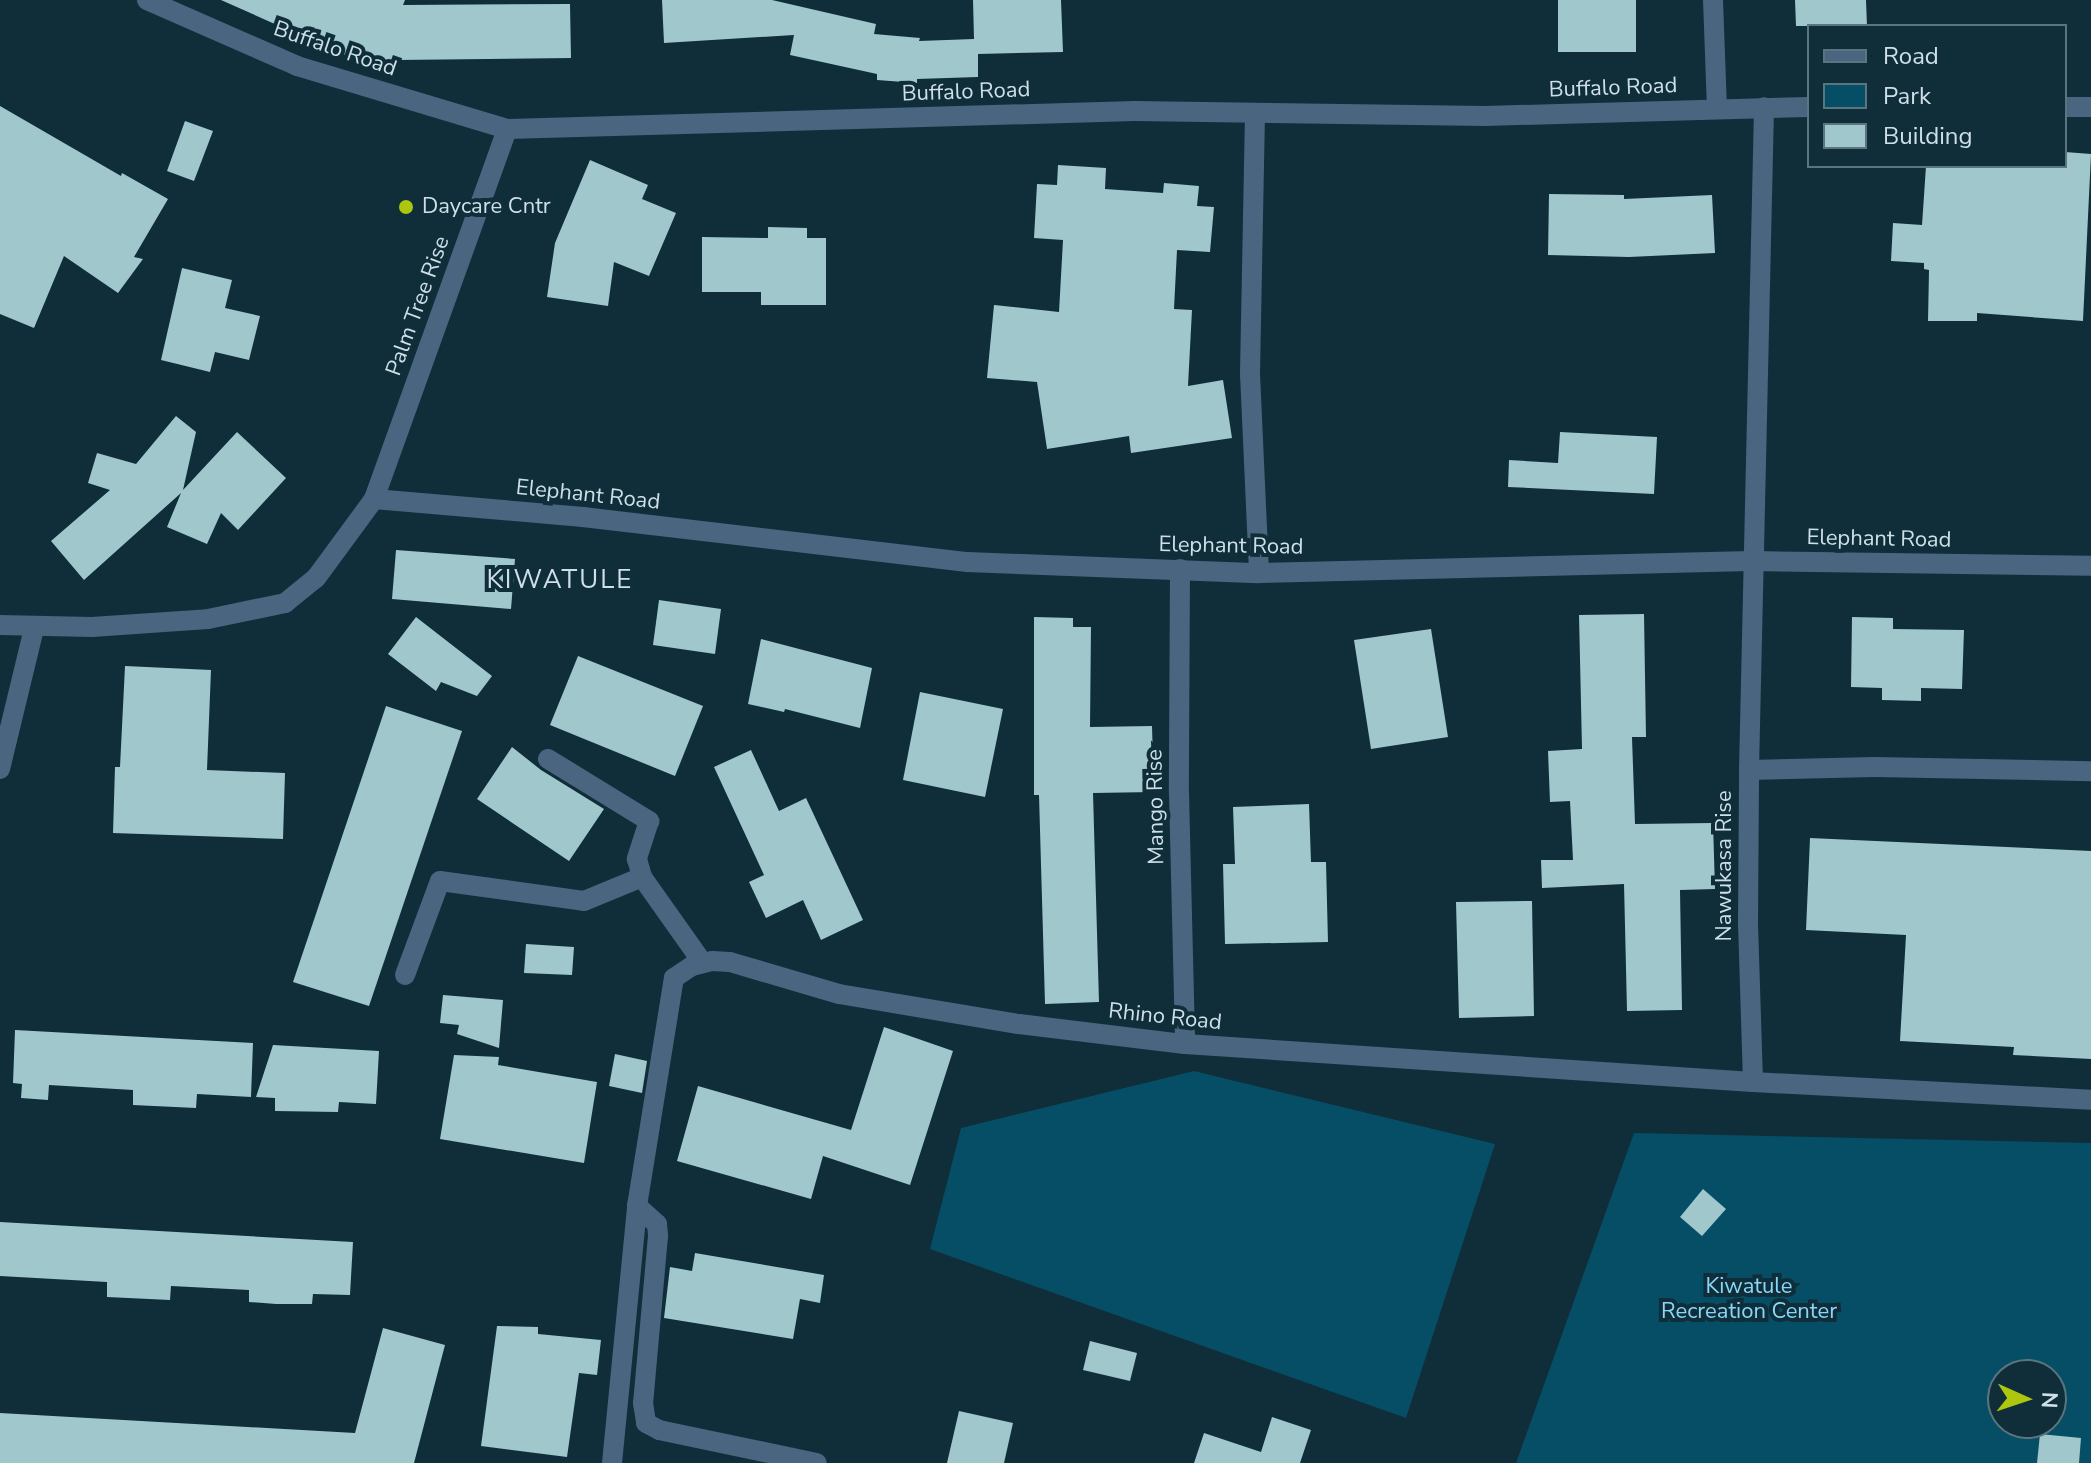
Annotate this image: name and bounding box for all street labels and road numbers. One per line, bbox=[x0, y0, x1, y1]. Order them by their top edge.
street label: Buffalo Road bbox=[270, 16, 400, 82]
street label: Buffalo Road bbox=[1548, 73, 1678, 103]
street label: Buffalo Road bbox=[901, 77, 1031, 107]
street label: Palm Tree Rise bbox=[381, 233, 455, 379]
street label: Elephant Road bbox=[515, 474, 661, 516]
street label: Elephant Road bbox=[1806, 525, 1952, 553]
street label: Elephant Road bbox=[1158, 532, 1304, 560]
street label: Mango Rise bbox=[1142, 749, 1170, 865]
street label: Nawukasa Rise bbox=[1712, 790, 1738, 942]
street label: Rhino Road bbox=[1107, 998, 1223, 1036]

